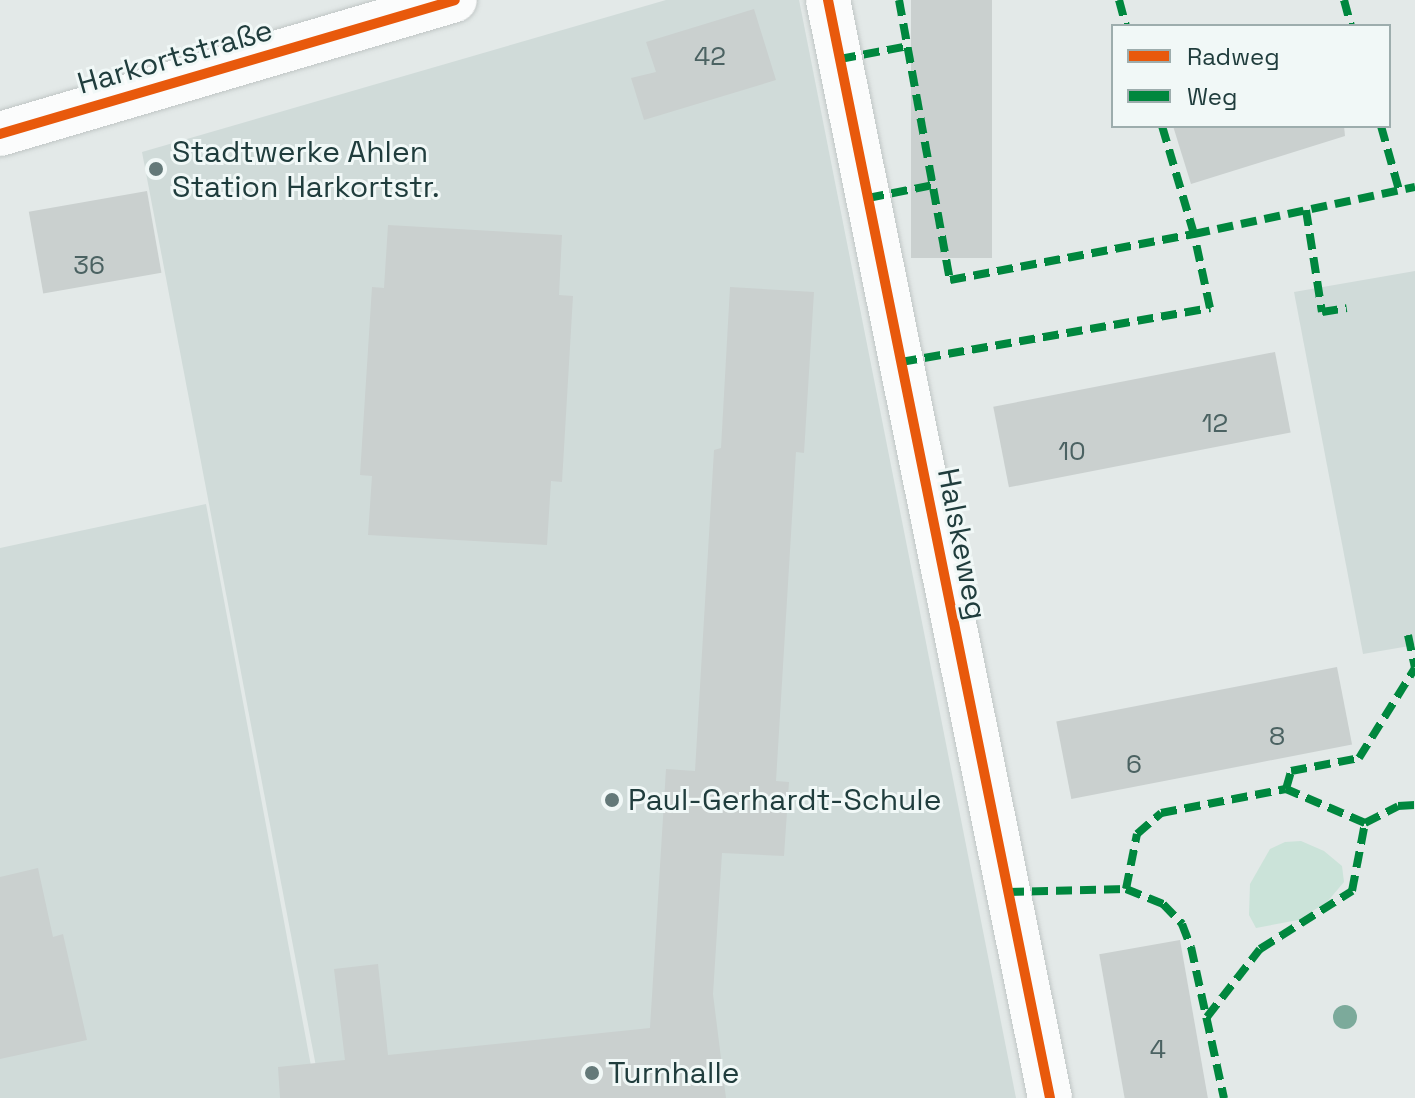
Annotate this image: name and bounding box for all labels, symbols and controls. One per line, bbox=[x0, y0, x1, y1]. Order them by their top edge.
street label: Harkortstraße bbox=[73, 12, 277, 102]
legend bbox=[1111, 24, 1391, 128]
house number: 42 bbox=[694, 41, 726, 73]
text: Radweg bbox=[1187, 41, 1280, 72]
text: Weg bbox=[1187, 81, 1237, 112]
place label: Stadtwerke Ahlen Station Harkortstr. bbox=[172, 134, 440, 204]
marker: Stadtwerke Ahlen Station Harkortstr. bbox=[147, 160, 165, 178]
house number: 36 bbox=[73, 250, 105, 282]
house number: 12 bbox=[1202, 408, 1228, 440]
house number: 10 bbox=[1058, 436, 1086, 468]
street label: Halskeweg bbox=[930, 465, 994, 623]
house number: 8 bbox=[1269, 721, 1285, 753]
house number: 6 bbox=[1126, 749, 1142, 781]
place label: Paul-Gerhardt-Schule bbox=[628, 782, 941, 818]
marker: Paul-Gerhardt-Schule bbox=[603, 791, 621, 809]
house number: 4 bbox=[1150, 1034, 1166, 1066]
place label: Turnhalle bbox=[608, 1055, 739, 1091]
marker: Turnhalle bbox=[583, 1064, 601, 1082]

